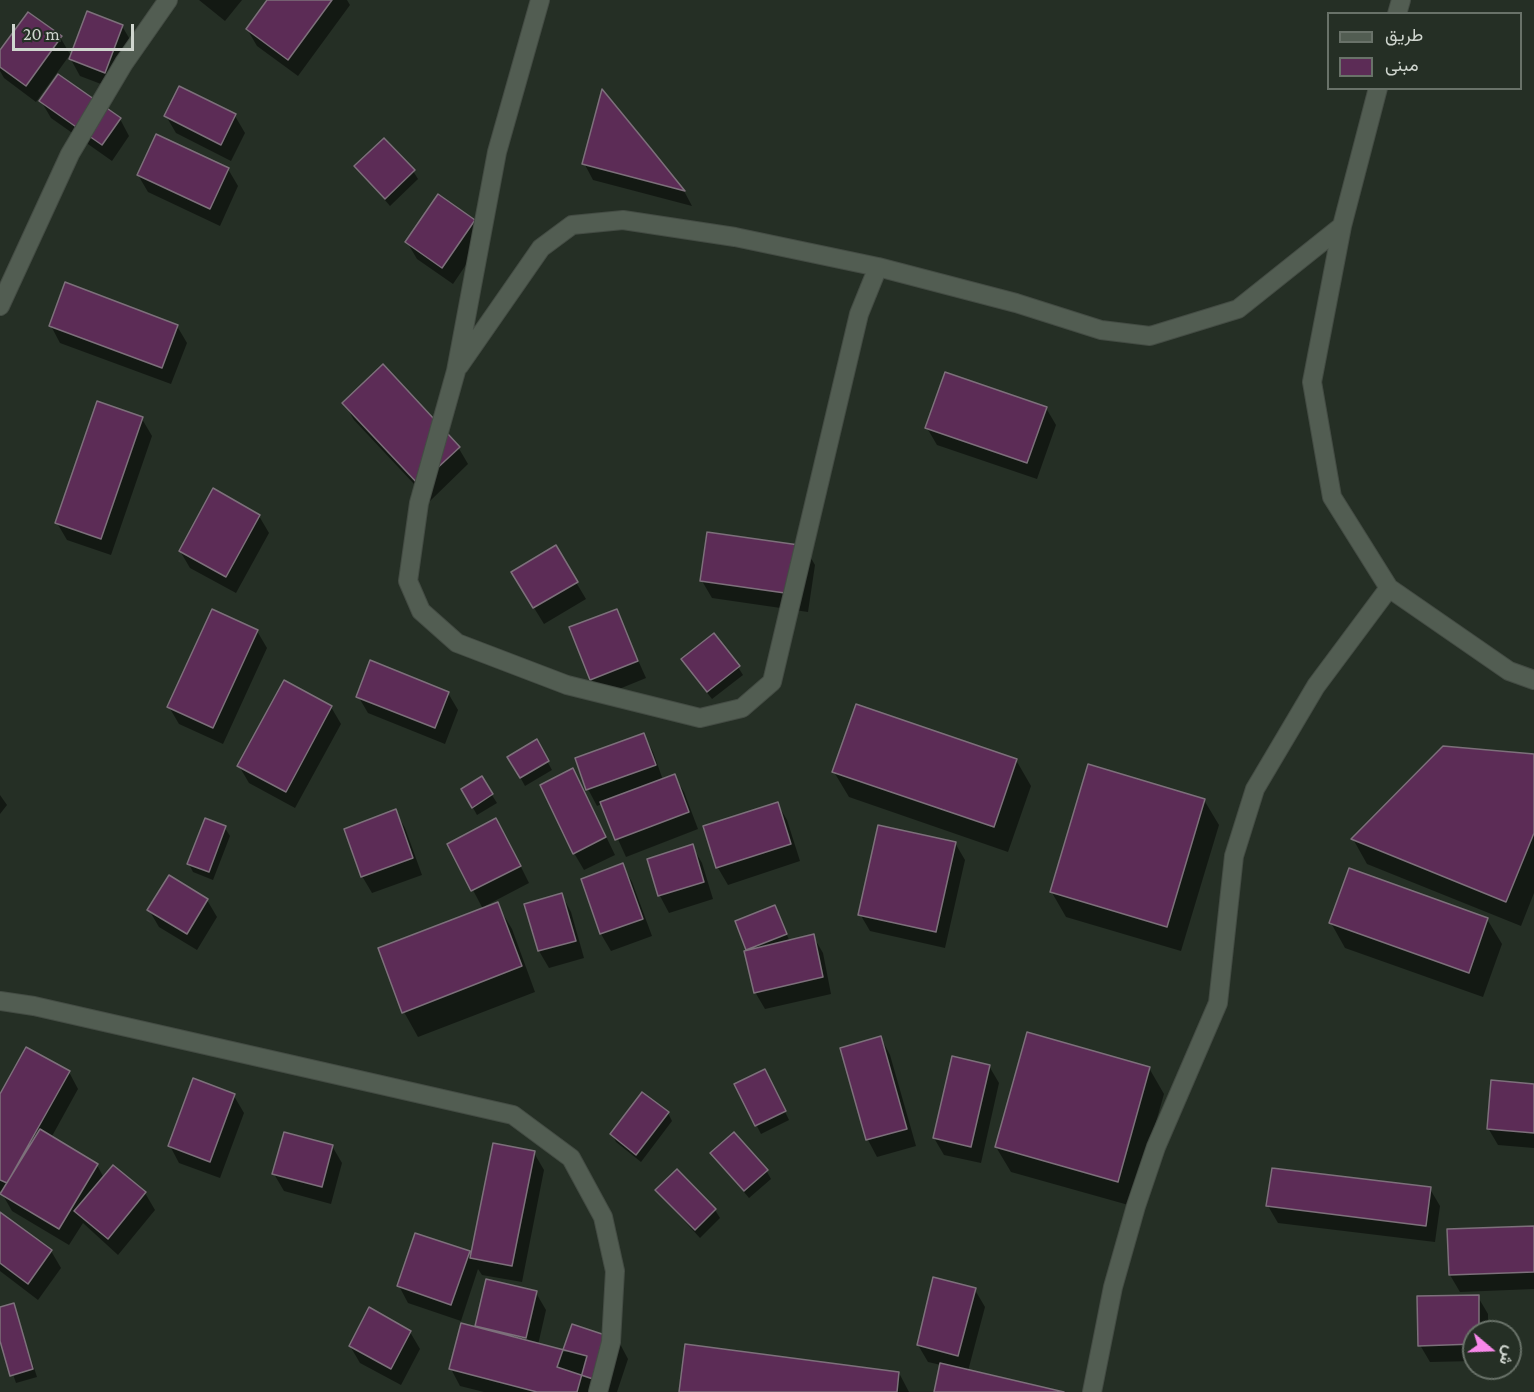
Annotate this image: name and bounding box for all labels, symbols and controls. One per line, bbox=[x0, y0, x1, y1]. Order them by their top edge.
scale bar bbox=[15, 12, 136, 50]
legend bbox=[1327, 12, 1522, 90]
text: 20 m bbox=[23, 24, 60, 44]
text: طريق bbox=[1385, 25, 1423, 45]
text: مبنى bbox=[1385, 55, 1419, 75]
north arrow bbox=[1462, 1320, 1522, 1380]
text: ش bbox=[1496, 1344, 1519, 1367]

